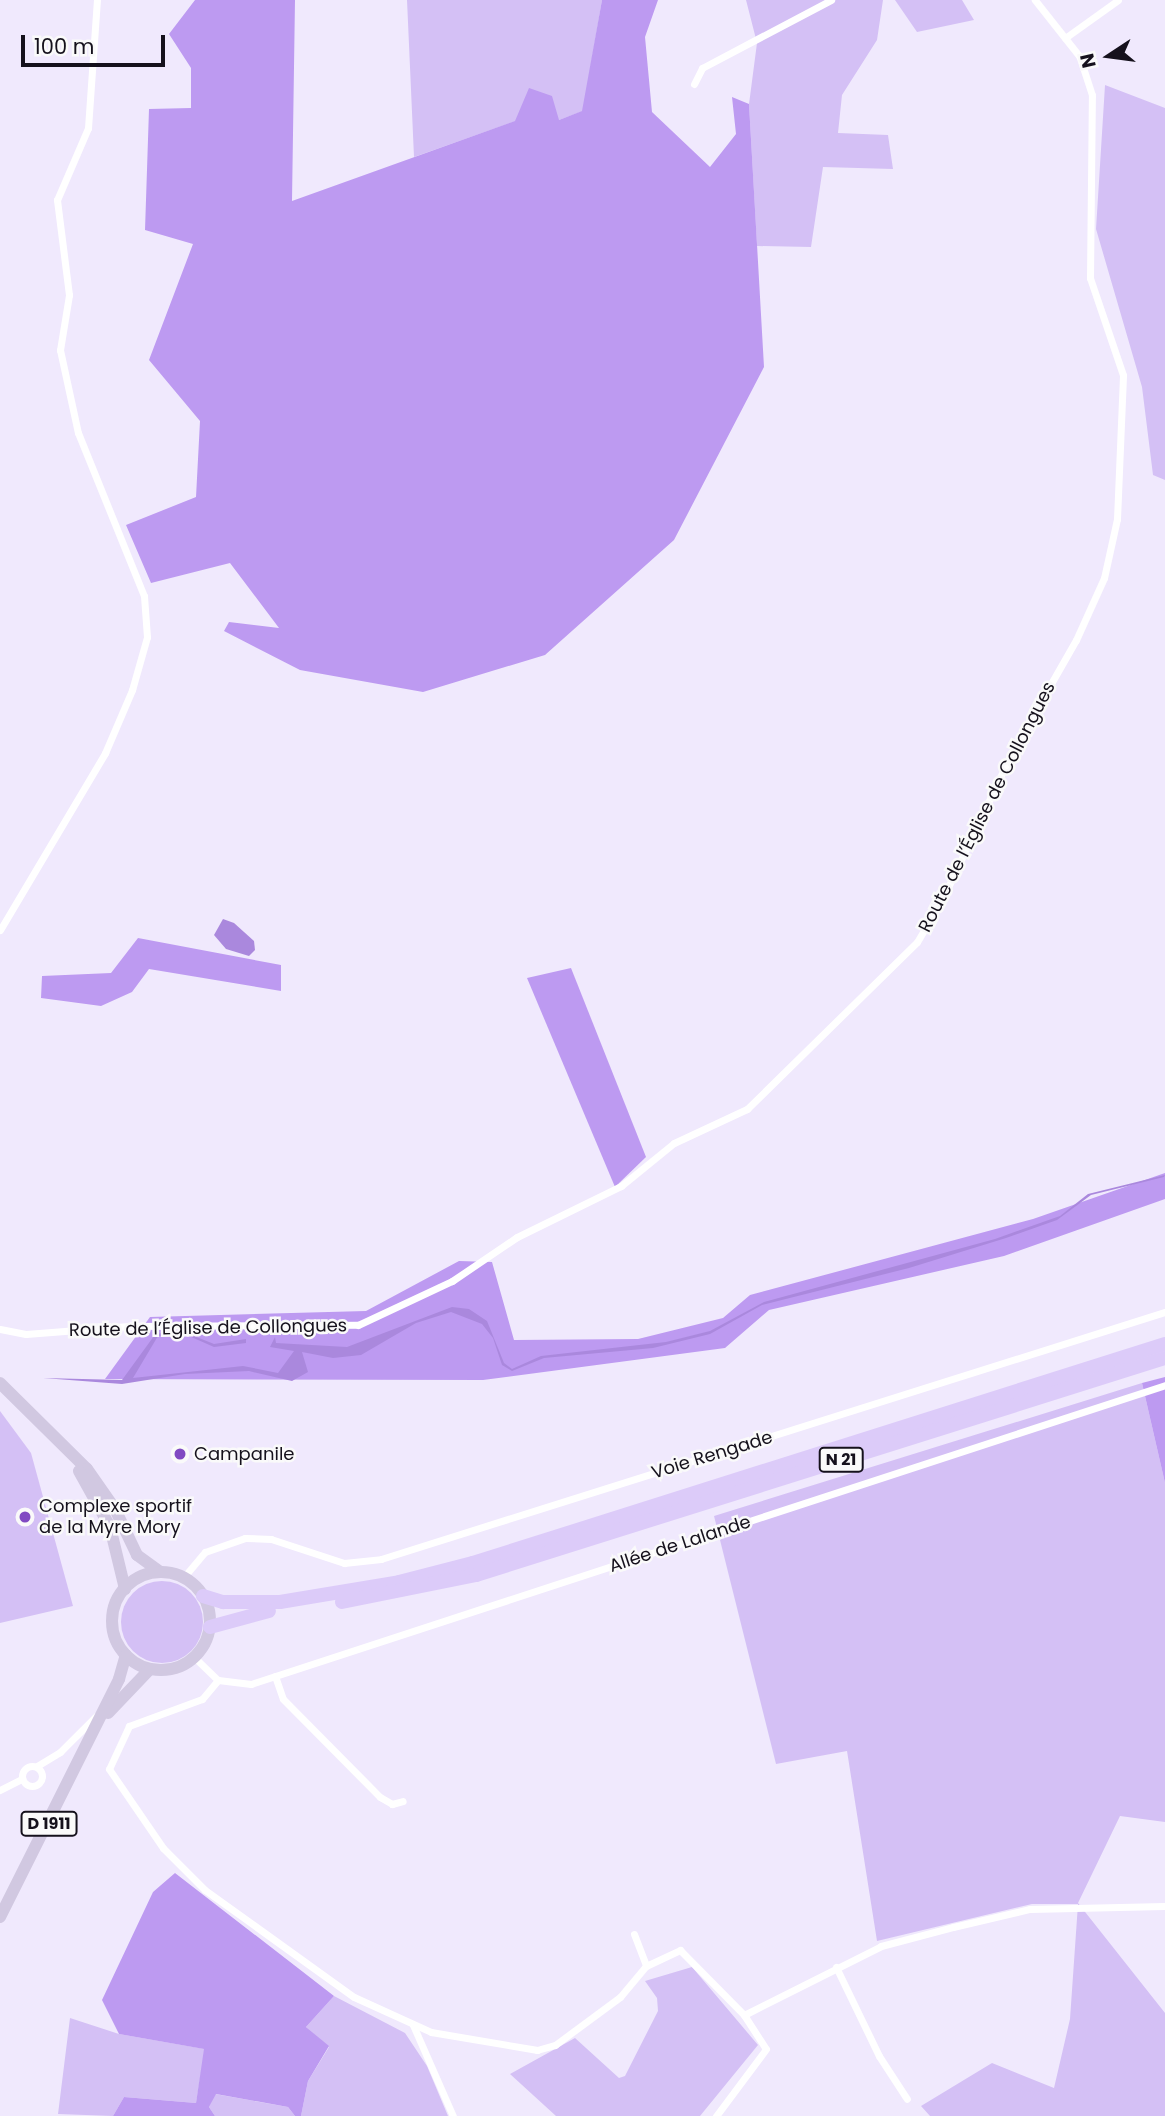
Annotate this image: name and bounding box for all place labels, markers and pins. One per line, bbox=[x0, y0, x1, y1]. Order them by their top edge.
place label: Campanile bbox=[194, 1443, 294, 1465]
marker: Campanile bbox=[172, 1446, 188, 1462]
place label: Complexe sportif de la Myre Mory bbox=[39, 1496, 192, 1538]
marker: Complexe sportif de la Myre Mory bbox=[17, 1509, 33, 1525]

